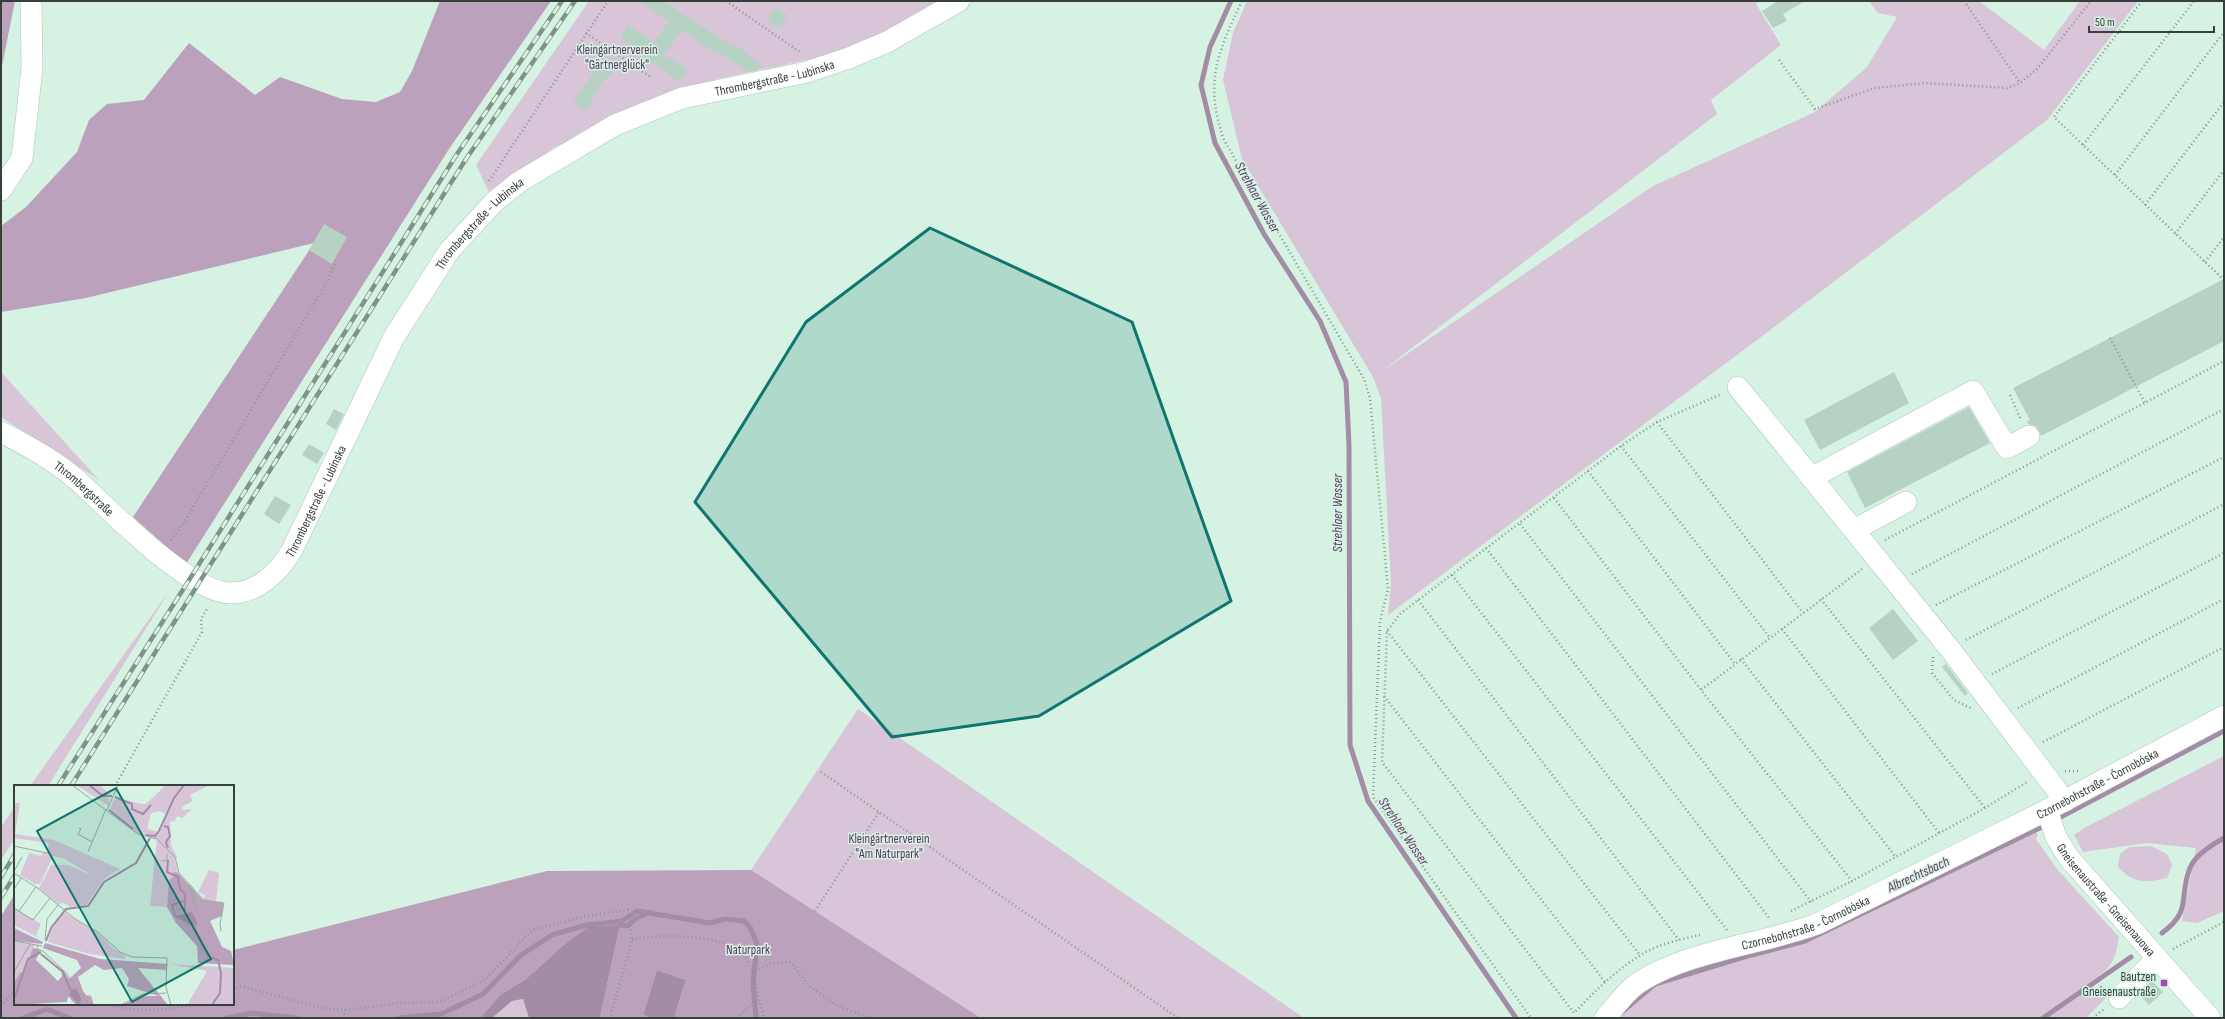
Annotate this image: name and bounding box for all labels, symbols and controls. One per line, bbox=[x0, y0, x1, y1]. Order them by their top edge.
scale bar bbox=[2089, 8, 2214, 34]
text: 50 m bbox=[2095, 15, 2115, 30]
park label: Kleingärtnerverein "Gärtnerglück" bbox=[577, 42, 657, 73]
street label: Thrombergstraße - Lubinska bbox=[713, 56, 836, 100]
water label: Strehlaer Wasser bbox=[1231, 159, 1285, 237]
street label: Thrombergstraße - Lubinska bbox=[432, 174, 527, 273]
street label: Thrombergstraße - Lubinska bbox=[282, 443, 350, 561]
street label: Thrombergstraße bbox=[51, 458, 117, 520]
water label: Strehlaer Wasser bbox=[1329, 473, 1346, 552]
street label: Czornebohstraße - Čornobóska bbox=[2034, 745, 2161, 823]
inset map bbox=[14, 785, 234, 1005]
water label: Strehlaer Wasser bbox=[1375, 794, 1433, 869]
park label: Kleingärtnerverein "Am Naturpark" bbox=[849, 831, 929, 862]
street label: Gneisenaustraße -Gneisenauowa bbox=[2053, 841, 2159, 960]
water label: Albrechtsbach bbox=[1884, 853, 1952, 897]
street label: Czornebohstraße - Čornobóska bbox=[1740, 892, 1873, 954]
park label: Naturpark bbox=[726, 942, 770, 958]
place label: Bautzen Gneisenaustraße bbox=[2083, 969, 2156, 1000]
marker: Bautzen Gneisenaustraße bbox=[2159, 978, 2169, 988]

